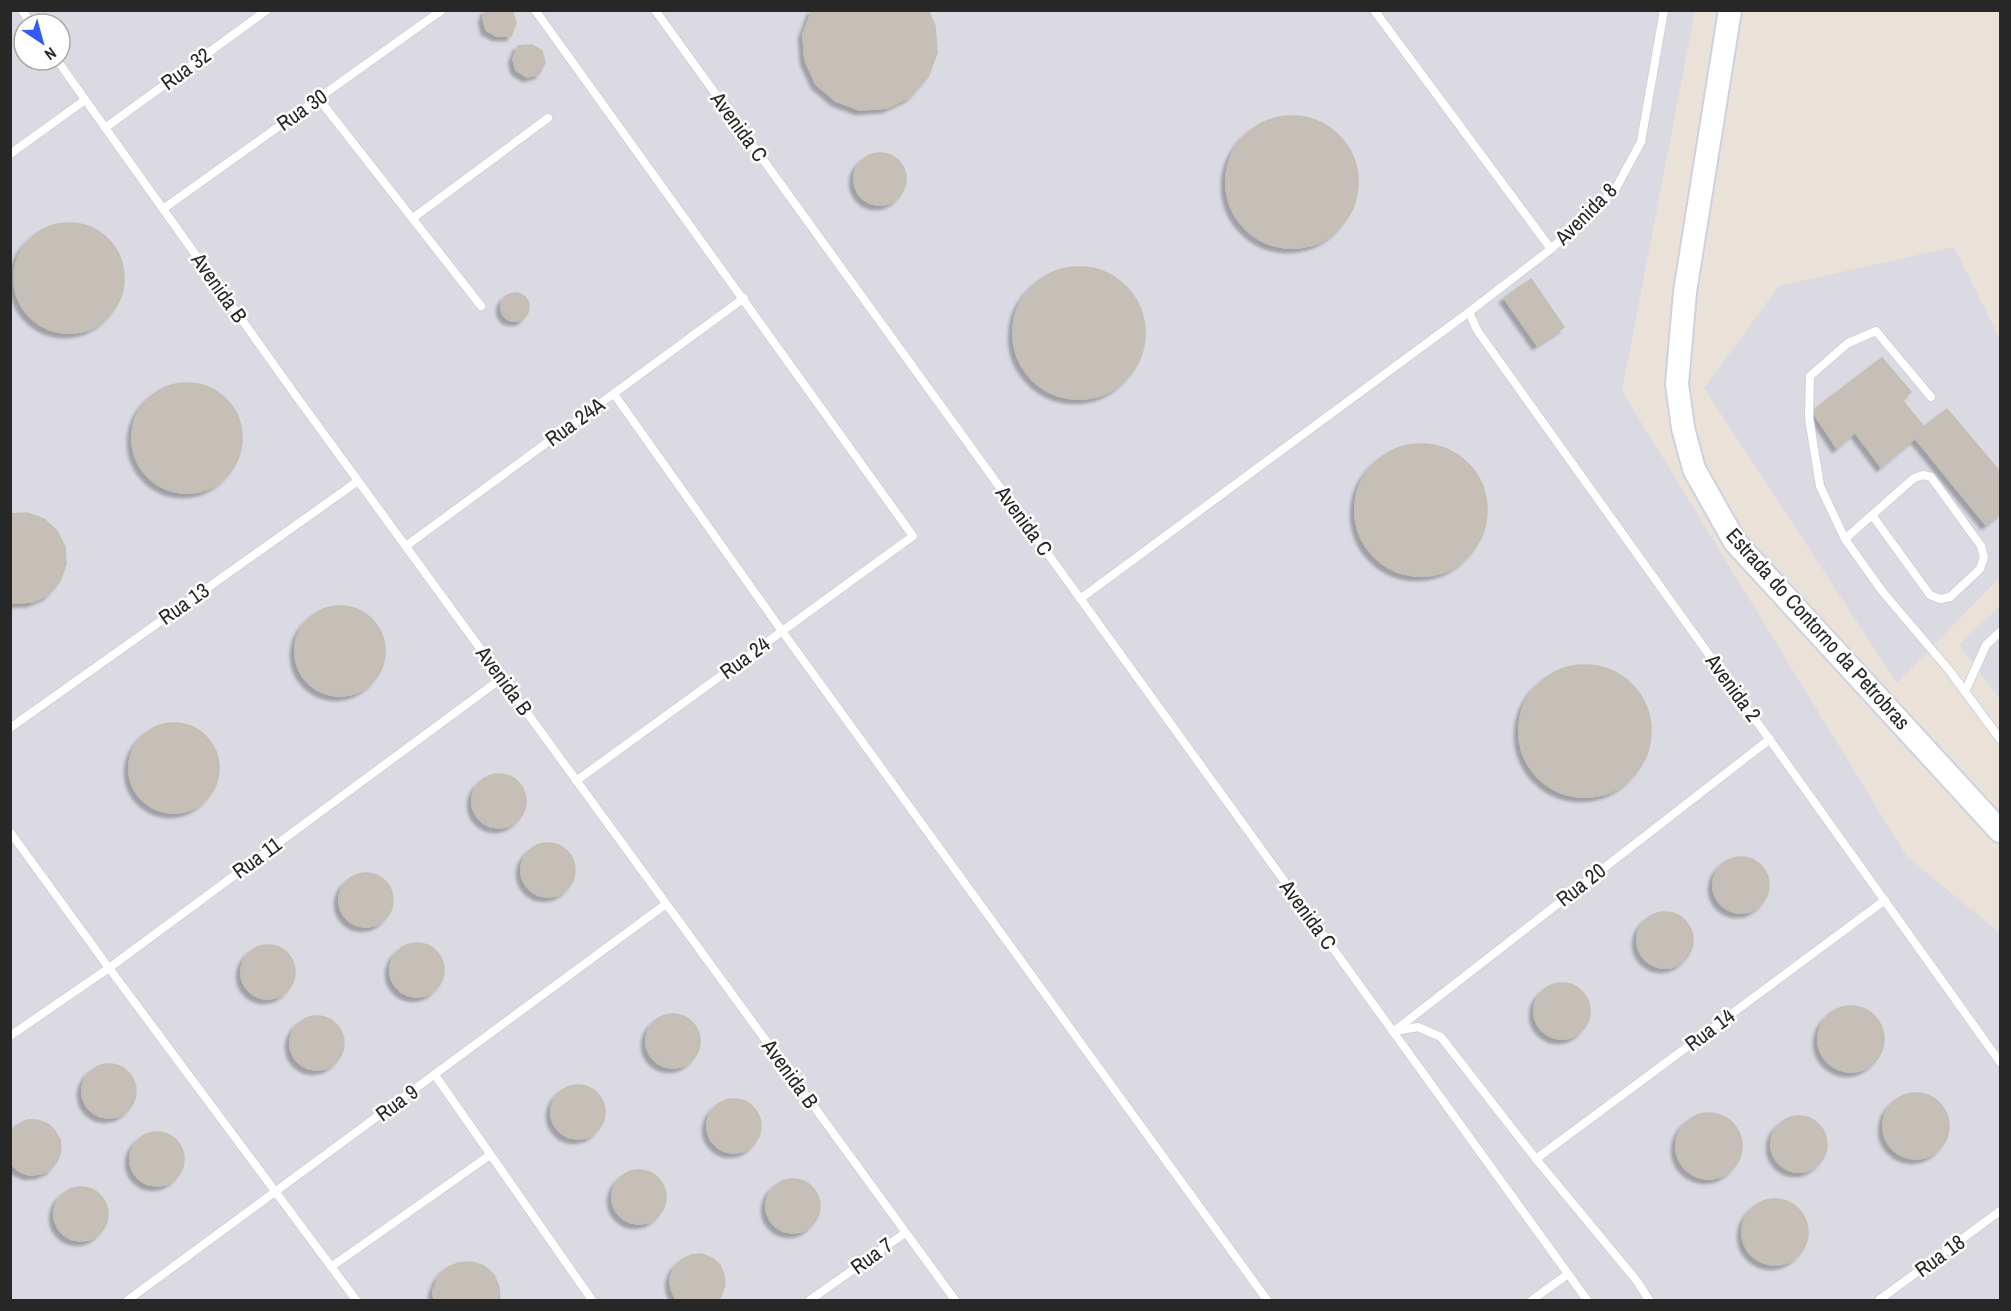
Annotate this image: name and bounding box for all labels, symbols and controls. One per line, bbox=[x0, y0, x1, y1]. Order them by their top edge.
north arrow bbox=[12, 12, 72, 72]
street label: Rua 32 bbox=[155, 41, 217, 97]
text: N bbox=[41, 42, 61, 66]
street label: Rua 30 bbox=[271, 82, 333, 137]
street label: Avenida C bbox=[704, 85, 775, 168]
street label: Avenida 8 bbox=[1547, 176, 1623, 252]
street label: Avenida B bbox=[184, 246, 254, 328]
street label: Rua 24A bbox=[539, 390, 611, 453]
street label: Avenida C bbox=[989, 479, 1060, 562]
street label: Estrada do Contorno da Petrobras bbox=[1720, 522, 1917, 736]
street label: Rua 13 bbox=[153, 576, 215, 631]
street label: Rua 24 bbox=[714, 629, 776, 686]
street label: Avenida B bbox=[469, 639, 539, 721]
street label: Avenida 2 bbox=[1698, 647, 1768, 727]
street label: Rua 11 bbox=[226, 830, 288, 885]
street label: Rua 20 bbox=[1550, 856, 1611, 913]
street label: Avenida C bbox=[1273, 873, 1344, 956]
street label: Rua 14 bbox=[1679, 1001, 1741, 1058]
street label: Avenida B bbox=[755, 1032, 825, 1114]
street label: Rua 9 bbox=[370, 1077, 424, 1128]
street label: Rua 18 bbox=[1909, 1228, 1971, 1284]
street label: Rua 7 bbox=[845, 1230, 899, 1281]

